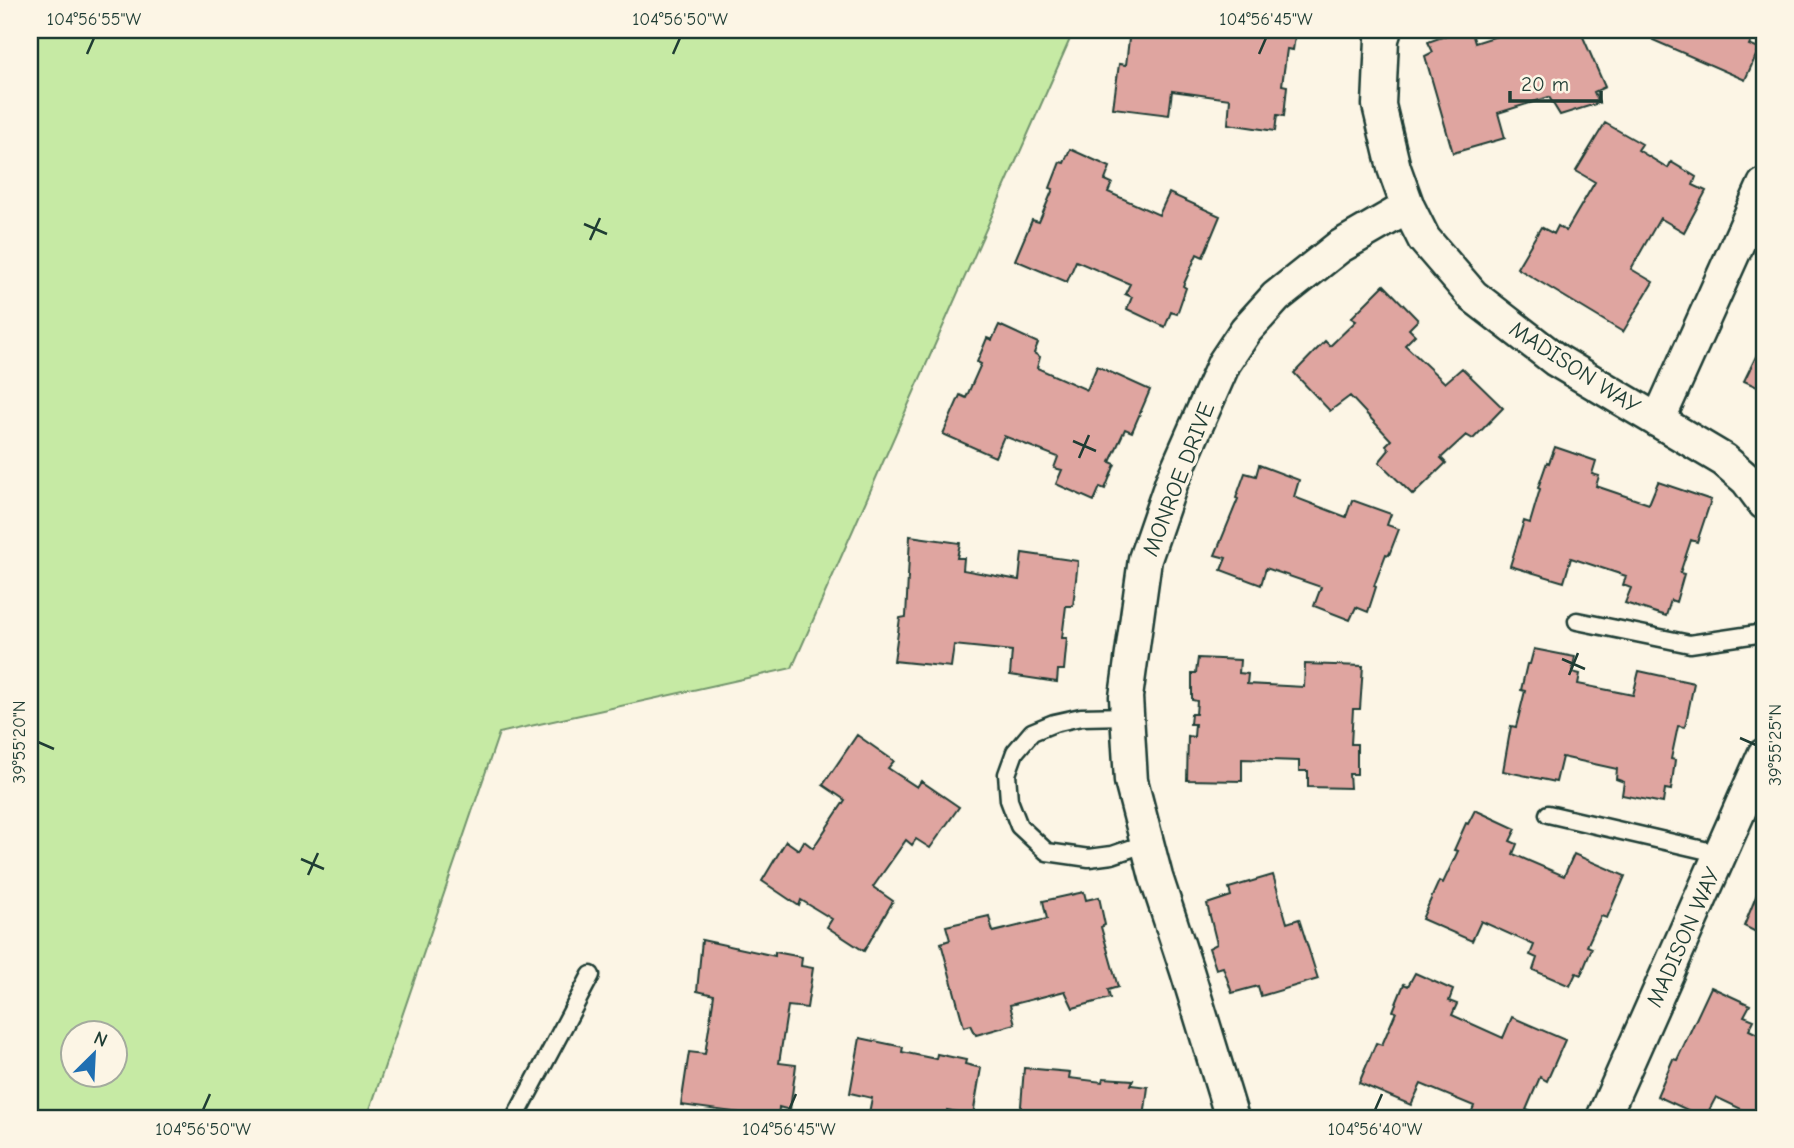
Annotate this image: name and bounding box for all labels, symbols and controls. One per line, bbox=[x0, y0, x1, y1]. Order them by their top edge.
text: 104°56'55"W bbox=[47, 9, 142, 30]
text: 104°56'50"W bbox=[632, 9, 728, 30]
text: 104°56'45"W bbox=[1219, 9, 1313, 30]
scale bar bbox=[1510, 60, 1602, 104]
text: 20 m bbox=[1521, 72, 1569, 96]
street label: MADISON WAY bbox=[1504, 315, 1645, 420]
street label: MONROE DRIVE bbox=[1137, 398, 1220, 560]
text: 39°55'20"N bbox=[9, 700, 30, 784]
text: 39°55'25"N bbox=[1765, 704, 1786, 786]
street label: MADISON WAY bbox=[1641, 863, 1726, 1011]
north arrow bbox=[60, 1018, 130, 1088]
text: N bbox=[90, 1027, 111, 1052]
text: 104°56'50"W bbox=[155, 1119, 251, 1140]
text: 104°56'45"W bbox=[742, 1119, 836, 1140]
text: 104°56'40"W bbox=[1328, 1119, 1423, 1140]

